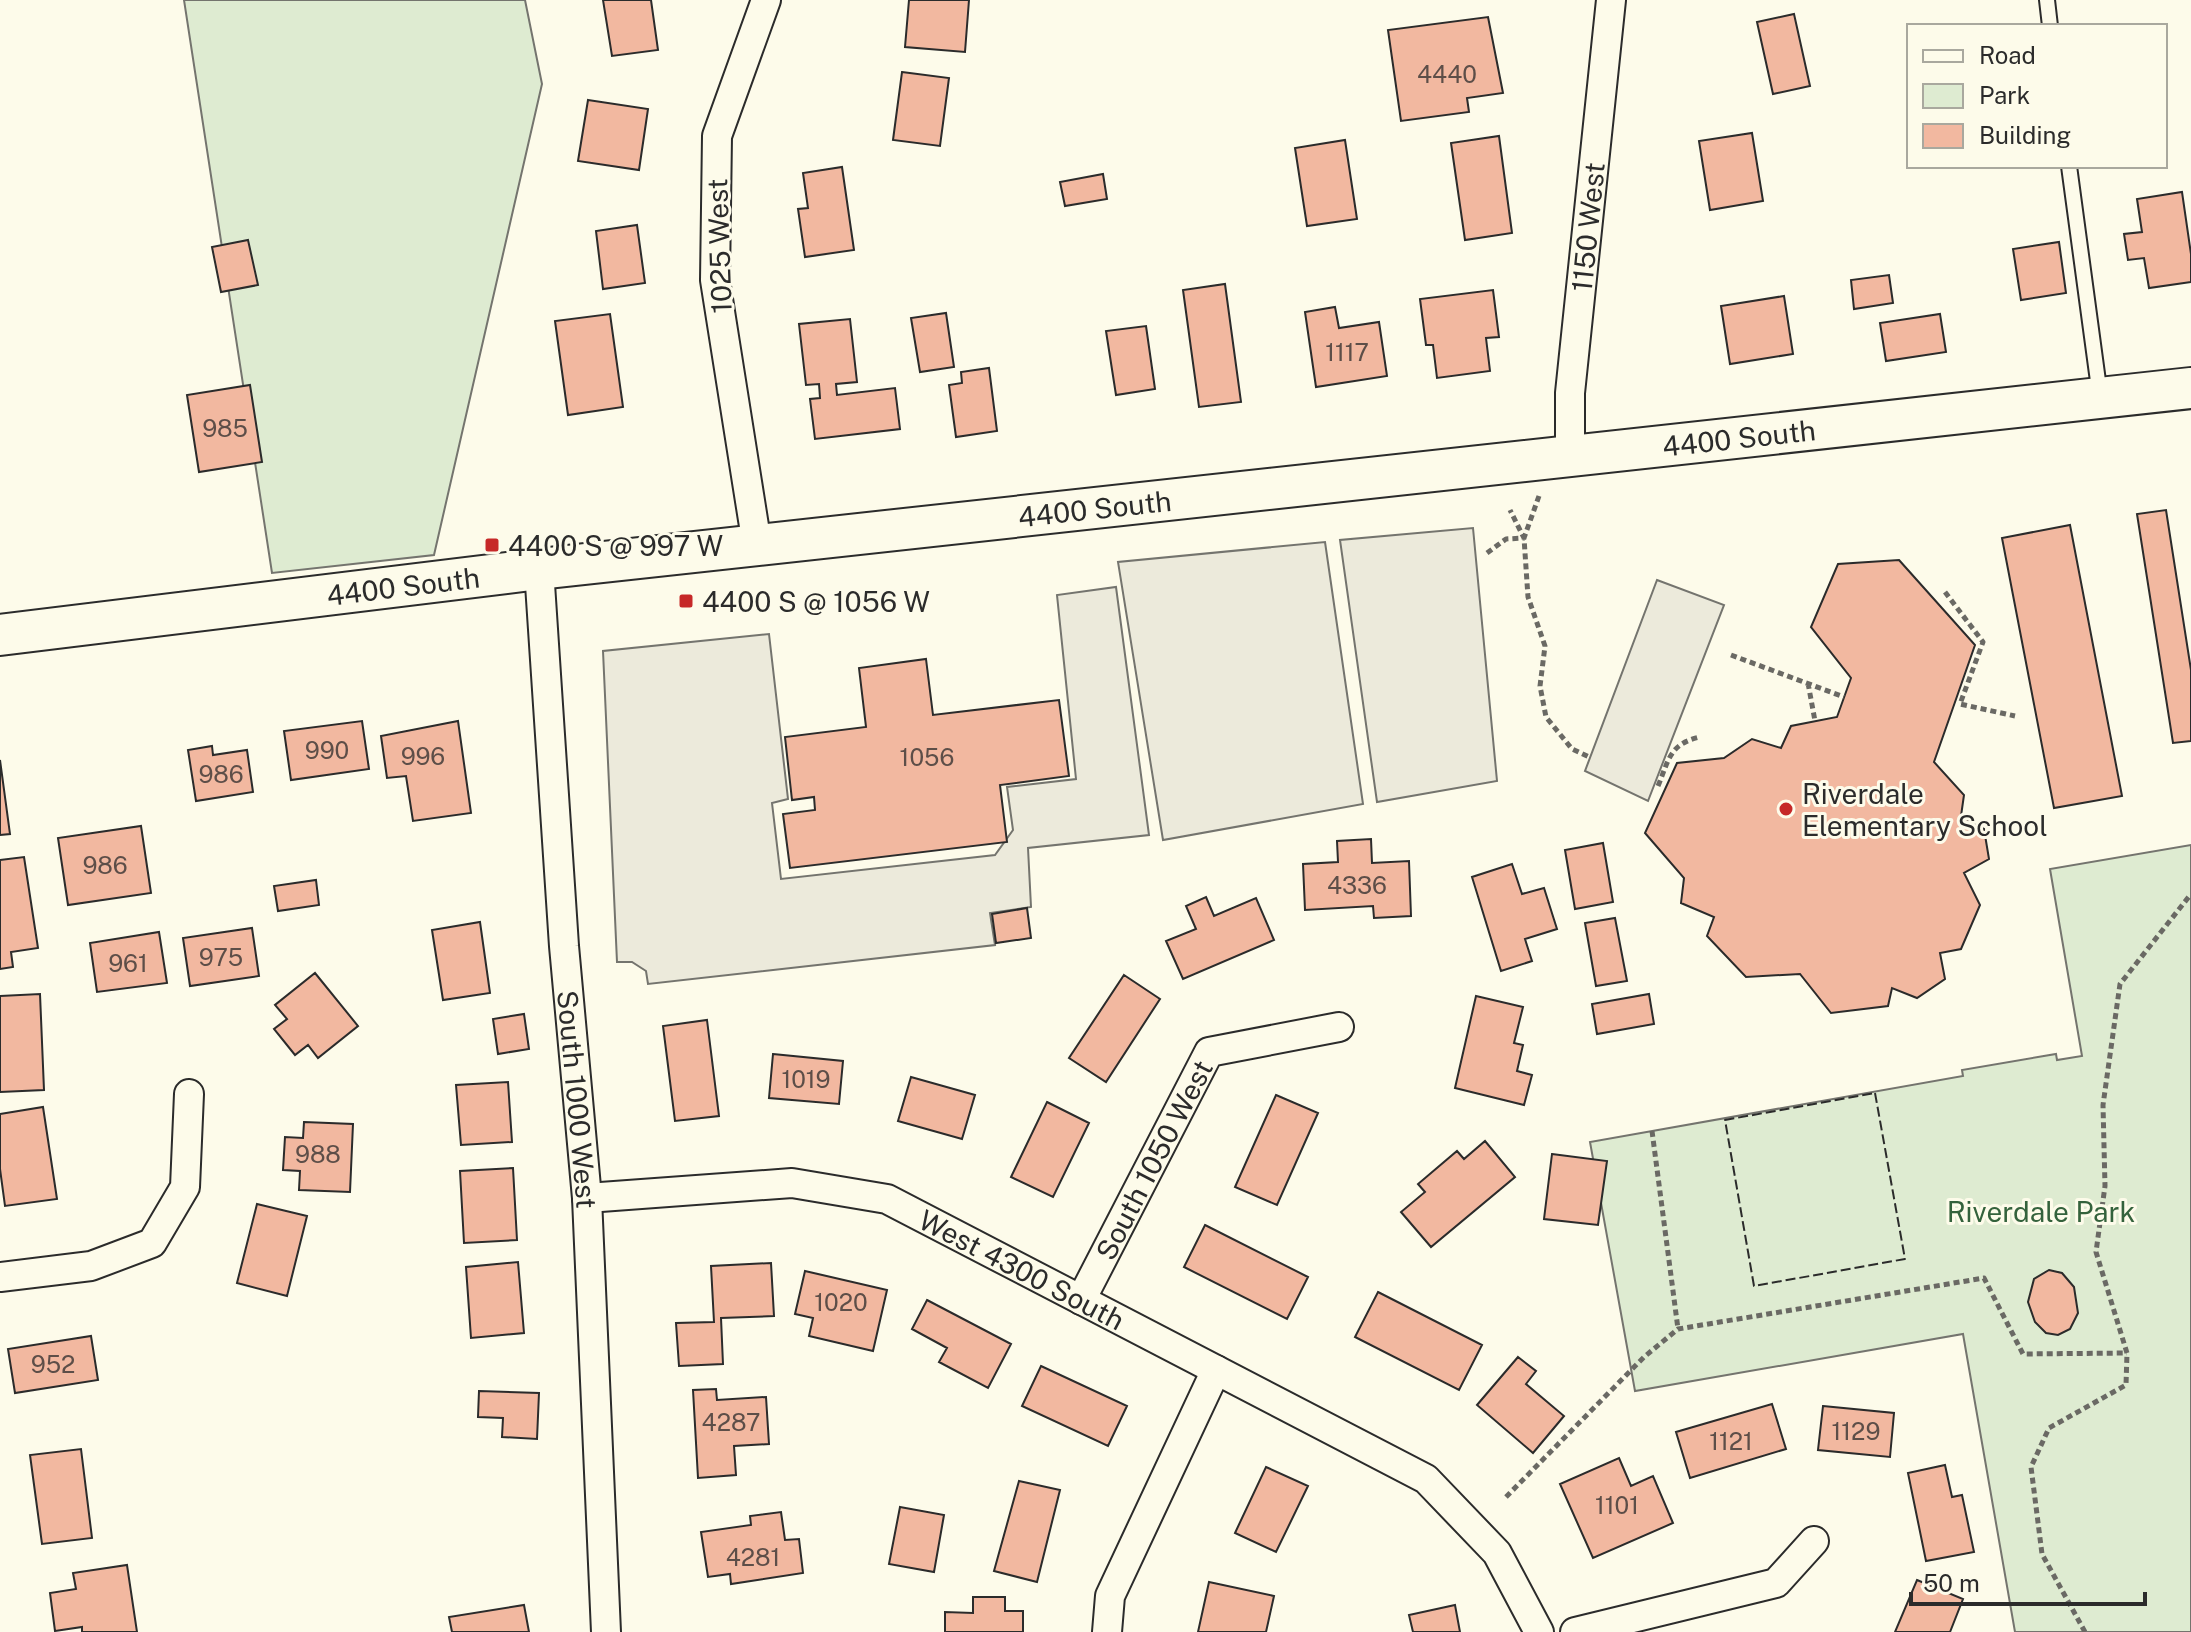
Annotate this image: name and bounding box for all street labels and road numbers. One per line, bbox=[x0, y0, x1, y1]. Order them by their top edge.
street label: 1150 West bbox=[1564, 161, 1610, 293]
street label: 1025 West bbox=[700, 178, 738, 314]
street label: 4400 South bbox=[1660, 413, 1817, 462]
street label: 4400 South bbox=[1016, 483, 1173, 533]
street label: 4400 South bbox=[325, 560, 481, 611]
street label: South 1000 West bbox=[552, 989, 604, 1209]
street label: South 1050 West bbox=[1088, 1054, 1219, 1265]
street label: West 4300 South bbox=[914, 1202, 1130, 1336]

